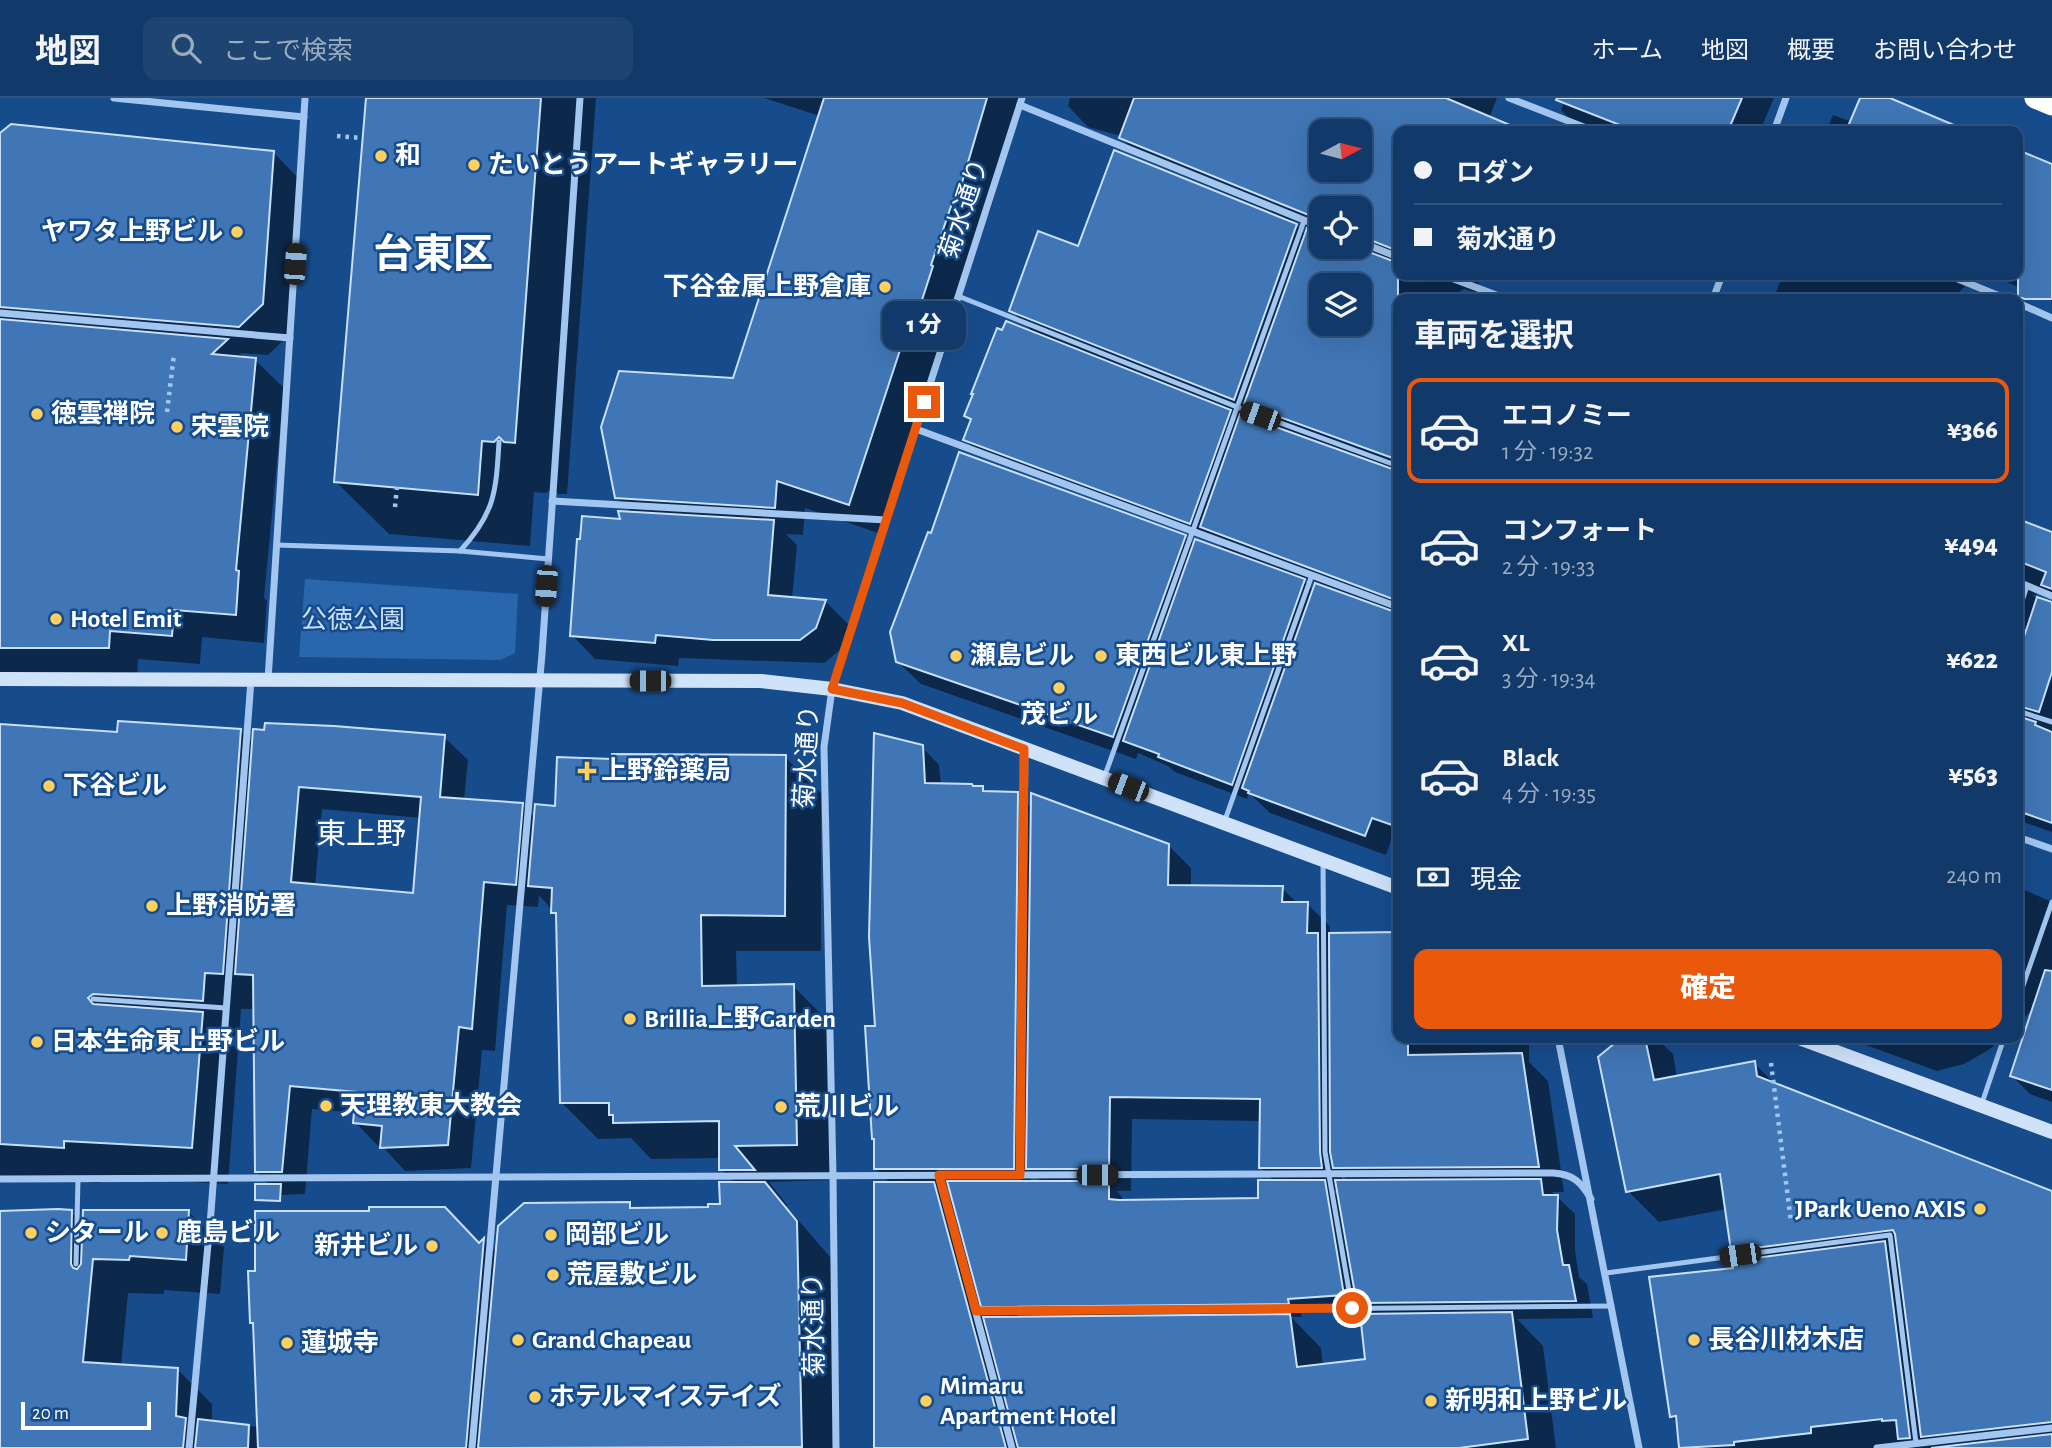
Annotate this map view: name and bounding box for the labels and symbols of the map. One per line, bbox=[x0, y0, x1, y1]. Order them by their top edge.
north arrow bbox=[1309, 119, 1372, 182]
place label: 和 bbox=[395, 141, 421, 169]
marker: 和 bbox=[373, 148, 389, 164]
place label: たいとうアートギャラリー bbox=[488, 150, 798, 178]
street label: 菊水通り bbox=[935, 155, 992, 262]
marker: たいとうアートギャラリー bbox=[466, 157, 482, 173]
place label: ヤワタ上野ビル bbox=[41, 217, 223, 245]
marker: ヤワタ上野ビル bbox=[229, 224, 245, 240]
district label: 台東区 bbox=[373, 232, 493, 275]
car bbox=[284, 242, 307, 286]
place label: 下谷金属上野倉庫 bbox=[663, 272, 871, 300]
marker: 下谷金属上野倉庫 bbox=[877, 279, 893, 295]
callout: 1 分 bbox=[882, 300, 966, 350]
route end bbox=[908, 386, 940, 418]
place label: 徳雲禅院 bbox=[51, 399, 155, 427]
car bbox=[1237, 399, 1284, 433]
marker: 徳雲禅院 bbox=[29, 406, 45, 422]
place label: 宋雲院 bbox=[191, 413, 269, 440]
marker: 宋雲院 bbox=[169, 419, 185, 435]
car bbox=[535, 564, 558, 608]
place label: Hotel Emit bbox=[70, 606, 182, 632]
park label: 公徳公園 bbox=[301, 606, 405, 633]
marker: Hotel Emit bbox=[48, 611, 64, 627]
place label: 瀬島ビル bbox=[970, 641, 1074, 669]
place label: 東西ビル東上野 bbox=[1115, 641, 1297, 669]
marker: 瀬島ビル bbox=[948, 648, 964, 664]
marker: 東西ビル東上野 bbox=[1093, 648, 1109, 664]
car bbox=[630, 671, 672, 692]
marker: 茂ビル bbox=[1051, 680, 1067, 696]
place label: 茂ビル bbox=[1020, 700, 1098, 728]
street label: 菊水通り bbox=[790, 704, 823, 810]
place label: 上野鈴薬局 bbox=[601, 756, 731, 784]
marker: 上野鈴薬局 bbox=[579, 763, 595, 779]
car bbox=[1105, 770, 1152, 804]
place label: 下谷ビル bbox=[63, 771, 167, 799]
marker: 下谷ビル bbox=[41, 778, 57, 794]
district label: 東上野 bbox=[316, 819, 406, 850]
place label: 上野消防署 bbox=[166, 891, 296, 919]
marker: 上野消防署 bbox=[144, 898, 160, 914]
place label: Brillia上野Garden bbox=[644, 1005, 836, 1032]
marker: Brillia上野Garden bbox=[622, 1011, 638, 1027]
place label: 日本生命東上野ビル bbox=[51, 1027, 285, 1055]
marker: 日本生命東上野ビル bbox=[29, 1034, 45, 1050]
place label: 天理教東大教会 bbox=[340, 1091, 522, 1119]
place label: 荒川ビル bbox=[795, 1092, 899, 1120]
marker: 天理教東大教会 bbox=[318, 1098, 334, 1114]
marker: 荒川ビル bbox=[773, 1099, 789, 1115]
car bbox=[1077, 1165, 1119, 1186]
place label: JPark Ueno AXIS bbox=[1795, 1196, 1966, 1222]
marker: JPark Ueno AXIS bbox=[1972, 1201, 1988, 1217]
place label: 鹿島ビル bbox=[176, 1218, 280, 1246]
place label: シタール bbox=[45, 1219, 149, 1246]
place label: 岡部ビル bbox=[565, 1220, 669, 1248]
marker: シタール bbox=[23, 1225, 39, 1241]
marker: 鹿島ビル bbox=[154, 1225, 170, 1241]
marker: 岡部ビル bbox=[543, 1227, 559, 1243]
place label: 新井ビル bbox=[314, 1231, 418, 1259]
marker: 新井ビル bbox=[424, 1238, 440, 1254]
car bbox=[1718, 1242, 1763, 1268]
place label: 荒屋敷ビル bbox=[567, 1260, 697, 1288]
marker: 荒屋敷ビル bbox=[545, 1267, 561, 1283]
street label: 菊水通り bbox=[799, 1273, 828, 1377]
route start bbox=[1336, 1292, 1368, 1324]
place label: 長谷川材木店 bbox=[1708, 1325, 1864, 1353]
place label: Grand Chapeau bbox=[532, 1327, 692, 1353]
place label: 蓮城寺 bbox=[301, 1328, 379, 1356]
marker: Grand Chapeau bbox=[510, 1332, 526, 1348]
marker: 長谷川材木店 bbox=[1686, 1332, 1702, 1348]
marker: 蓮城寺 bbox=[279, 1335, 295, 1351]
place label: Mimaru Apartment Hotel bbox=[940, 1373, 1117, 1429]
place label: ホテルマイステイズ bbox=[549, 1382, 781, 1410]
place label: 新明和上野ビル bbox=[1445, 1386, 1627, 1414]
marker: ホテルマイステイズ bbox=[527, 1389, 543, 1405]
marker: Mimaru Apartment Hotel bbox=[918, 1393, 934, 1409]
marker: 新明和上野ビル bbox=[1423, 1393, 1439, 1409]
scale bar bbox=[21, 1399, 150, 1431]

